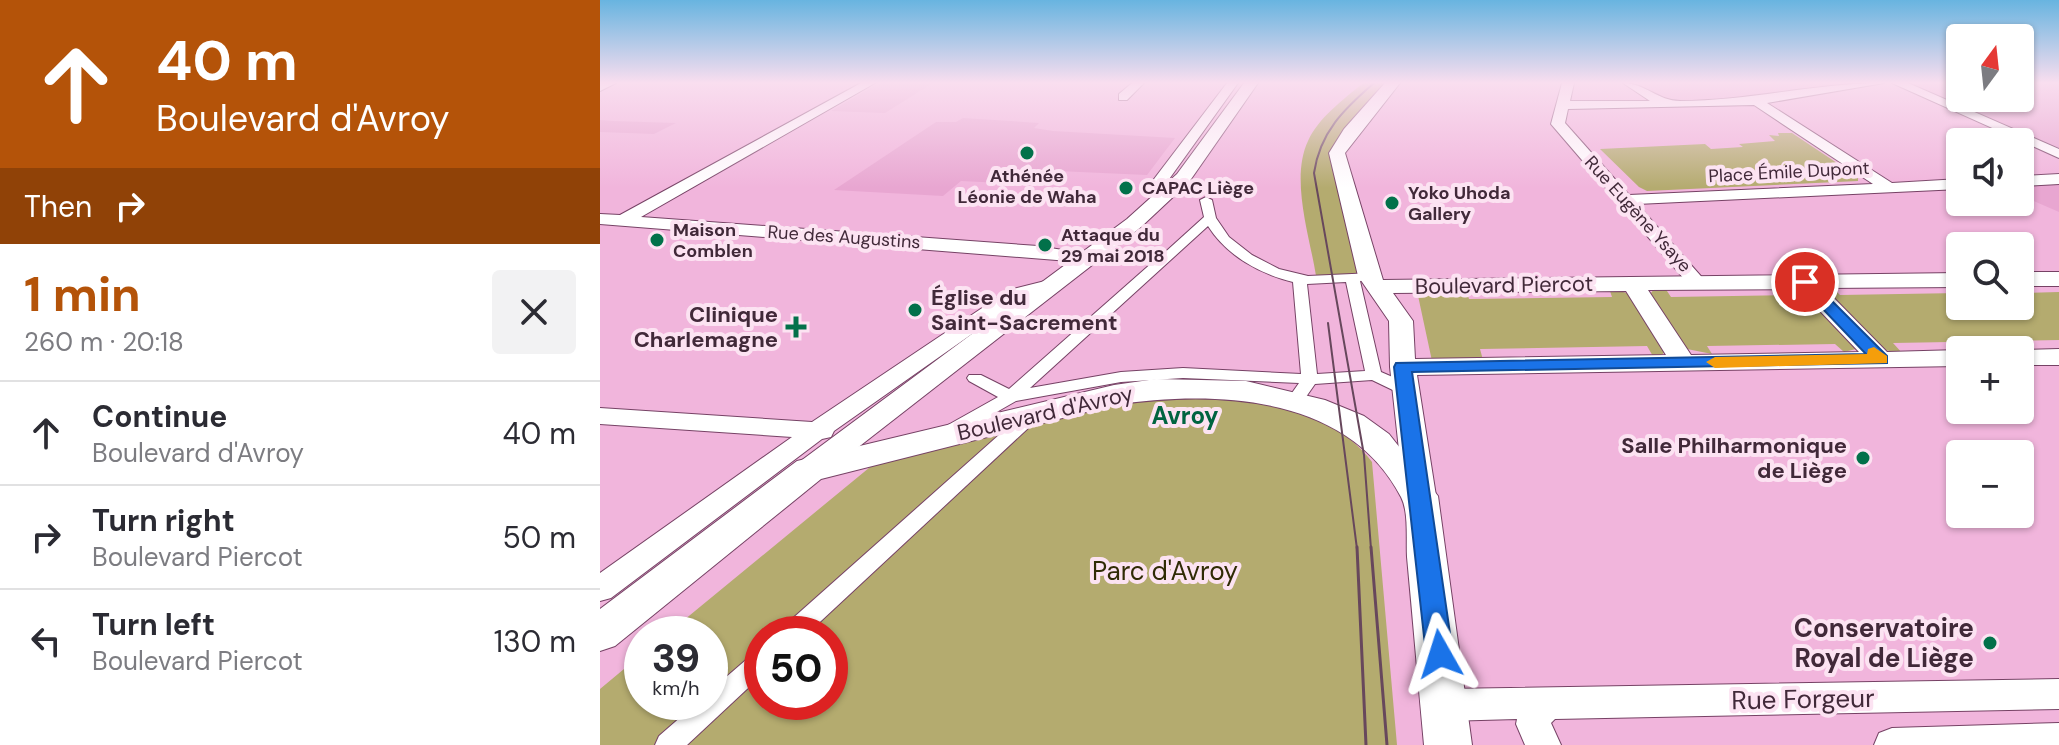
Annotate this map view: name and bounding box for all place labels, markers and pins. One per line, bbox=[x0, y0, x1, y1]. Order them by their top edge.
marker: Athénée Léonie de Waha bbox=[1018, 144, 1036, 162]
place label: Athénée Léonie de Waha bbox=[958, 164, 1096, 209]
place label: CAPAC Liège bbox=[1142, 176, 1254, 200]
marker: CAPAC Liège bbox=[1117, 179, 1135, 197]
place label: Yoko Uhoda Gallery bbox=[1408, 181, 1510, 226]
marker: Yoko Uhoda Gallery bbox=[1383, 194, 1401, 212]
place label: Maison Comblen bbox=[673, 218, 753, 263]
place label: Attaque du 29 mai 2018 bbox=[1061, 223, 1165, 268]
marker: Maison Comblen bbox=[648, 231, 666, 249]
marker: Attaque du 29 mai 2018 bbox=[1036, 236, 1054, 254]
pin bbox=[1771, 248, 1839, 316]
place label: Église du Saint-Sacrement bbox=[931, 283, 1118, 337]
place label: Clinique Charlemagne bbox=[634, 300, 778, 354]
marker: Église du Saint-Sacrement bbox=[906, 301, 924, 319]
marker: Clinique Charlemagne bbox=[785, 316, 807, 338]
place label: Salle Philharmonique de Liège bbox=[1621, 431, 1847, 485]
marker: Salle Philharmonique de Liège bbox=[1854, 449, 1872, 467]
place label: Conservatoire Royal de Liège bbox=[1794, 611, 1974, 675]
marker: Conservatoire Royal de Liège bbox=[1981, 634, 1999, 652]

